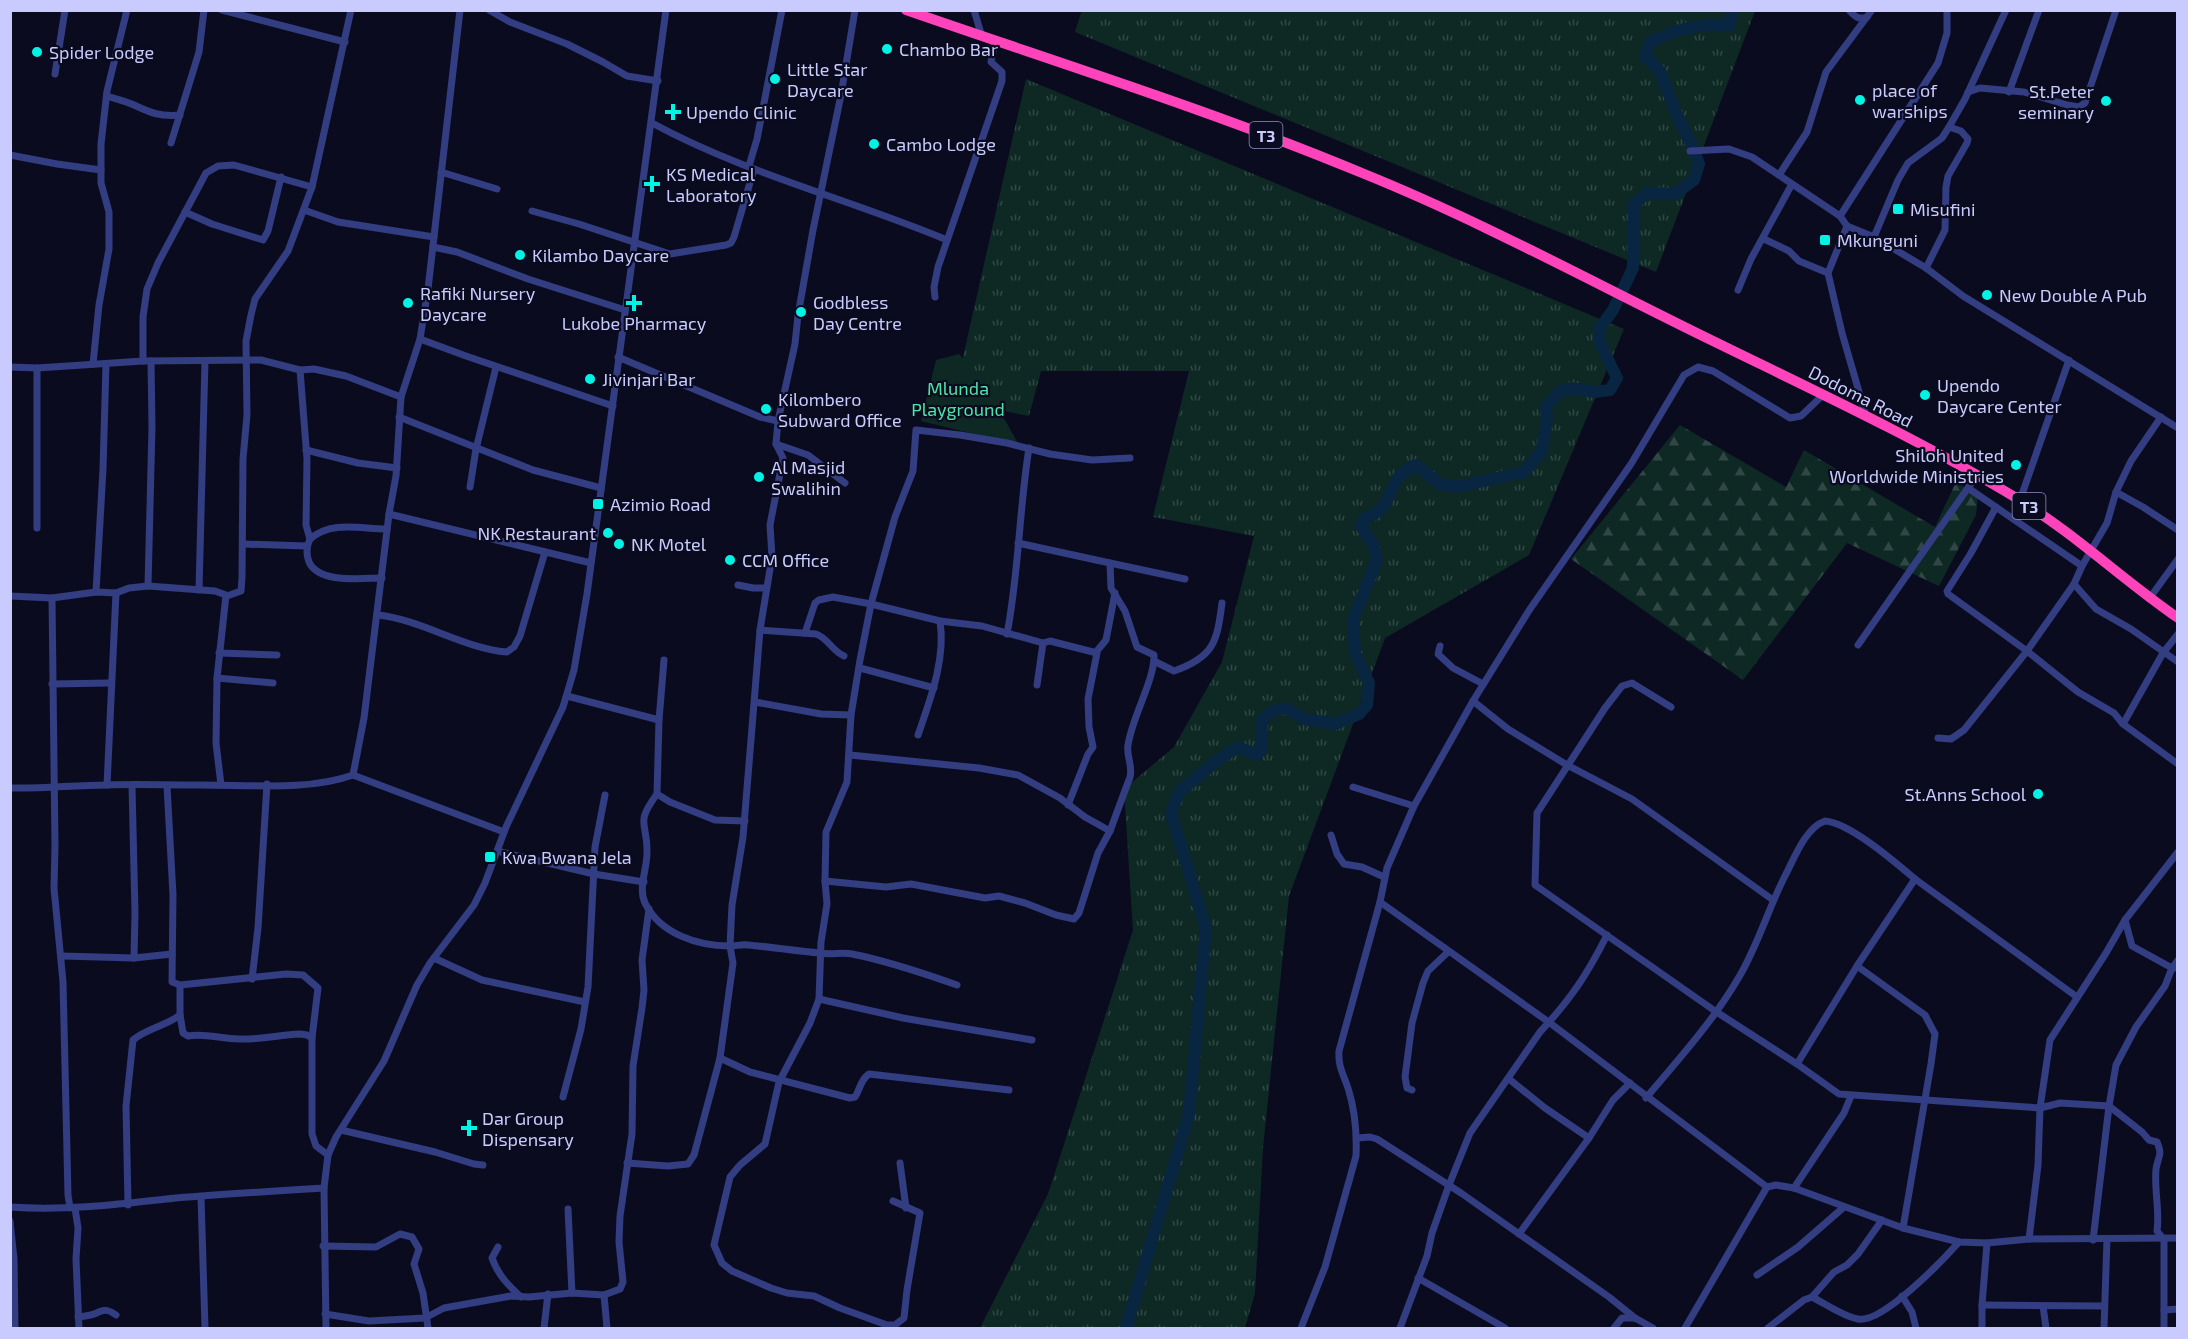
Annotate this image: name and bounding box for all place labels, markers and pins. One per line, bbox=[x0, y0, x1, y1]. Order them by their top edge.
place label: Chambo Bar bbox=[899, 38, 998, 60]
place label: Spider Lodge bbox=[49, 41, 154, 63]
marker: Chambo Bar bbox=[880, 42, 894, 56]
marker: Spider Lodge bbox=[30, 45, 44, 59]
place label: Little Star Daycare bbox=[787, 58, 867, 101]
marker: Little Star Daycare bbox=[768, 72, 782, 86]
place label: place of warships bbox=[1872, 79, 1948, 122]
place label: St.Peter seminary bbox=[2018, 80, 2094, 123]
marker: place of warships bbox=[1853, 93, 1867, 107]
marker: St.Peter seminary bbox=[2099, 94, 2113, 108]
place label: Upendo Clinic bbox=[686, 101, 797, 123]
marker: Upendo Clinic bbox=[664, 103, 682, 121]
place label: Cambo Lodge bbox=[886, 133, 996, 155]
marker: Cambo Lodge bbox=[867, 137, 881, 151]
place label: KS Medical Laboratory bbox=[666, 163, 757, 206]
marker: KS Medical Laboratory bbox=[643, 175, 661, 193]
place label: Misufini bbox=[1910, 198, 1975, 220]
marker: Misufini bbox=[1891, 202, 1905, 216]
place label: Mkunguni bbox=[1837, 229, 1918, 251]
marker: Mkunguni bbox=[1818, 233, 1832, 247]
place label: Kilambo Daycare bbox=[532, 244, 669, 266]
marker: Kilambo Daycare bbox=[513, 248, 527, 262]
place label: Rafiki Nursery Daycare bbox=[420, 282, 536, 325]
place label: New Double A Pub bbox=[1999, 284, 2147, 306]
marker: New Double A Pub bbox=[1980, 288, 1994, 302]
place label: Godbless Day Centre bbox=[813, 291, 902, 334]
marker: Rafiki Nursery Daycare bbox=[401, 296, 415, 310]
marker: Lukobe Pharmacy bbox=[627, 296, 641, 310]
marker: Godbless Day Centre bbox=[794, 305, 808, 319]
place label: Lukobe Pharmacy bbox=[562, 312, 707, 334]
place label: Jivinjari Bar bbox=[602, 368, 695, 390]
marker: Jivinjari Bar bbox=[583, 372, 597, 386]
place label: Upendo Daycare Center bbox=[1937, 374, 2062, 417]
place label: Kilombero Subward Office bbox=[778, 388, 902, 431]
marker: Upendo Daycare Center bbox=[1918, 388, 1932, 402]
marker: Kilombero Subward Office bbox=[759, 402, 773, 416]
place label: Shiloh United Worldwide Ministries bbox=[1829, 444, 2004, 487]
place label: Al Masjid Swalihin bbox=[771, 456, 845, 499]
marker: Shiloh United Worldwide Ministries bbox=[2009, 458, 2023, 472]
marker: Al Masjid Swalihin bbox=[752, 470, 766, 484]
place label: Azimio Road bbox=[610, 493, 711, 515]
marker: Azimio Road bbox=[591, 497, 605, 511]
place label: NK Restaurant bbox=[478, 522, 596, 544]
marker: NK Restaurant bbox=[601, 526, 615, 540]
place label: NK Motel bbox=[631, 533, 707, 555]
marker: NK Motel bbox=[612, 537, 626, 551]
place label: CCM Office bbox=[742, 549, 829, 571]
marker: CCM Office bbox=[723, 553, 737, 567]
place label: St.Anns School bbox=[1905, 783, 2027, 805]
marker: St.Anns School bbox=[2031, 787, 2045, 801]
place label: Kwa Bwana Jela bbox=[502, 846, 632, 868]
marker: Kwa Bwana Jela bbox=[483, 850, 497, 864]
place label: Dar Group Dispensary bbox=[482, 1107, 574, 1150]
marker: Dar Group Dispensary bbox=[460, 1119, 478, 1137]

